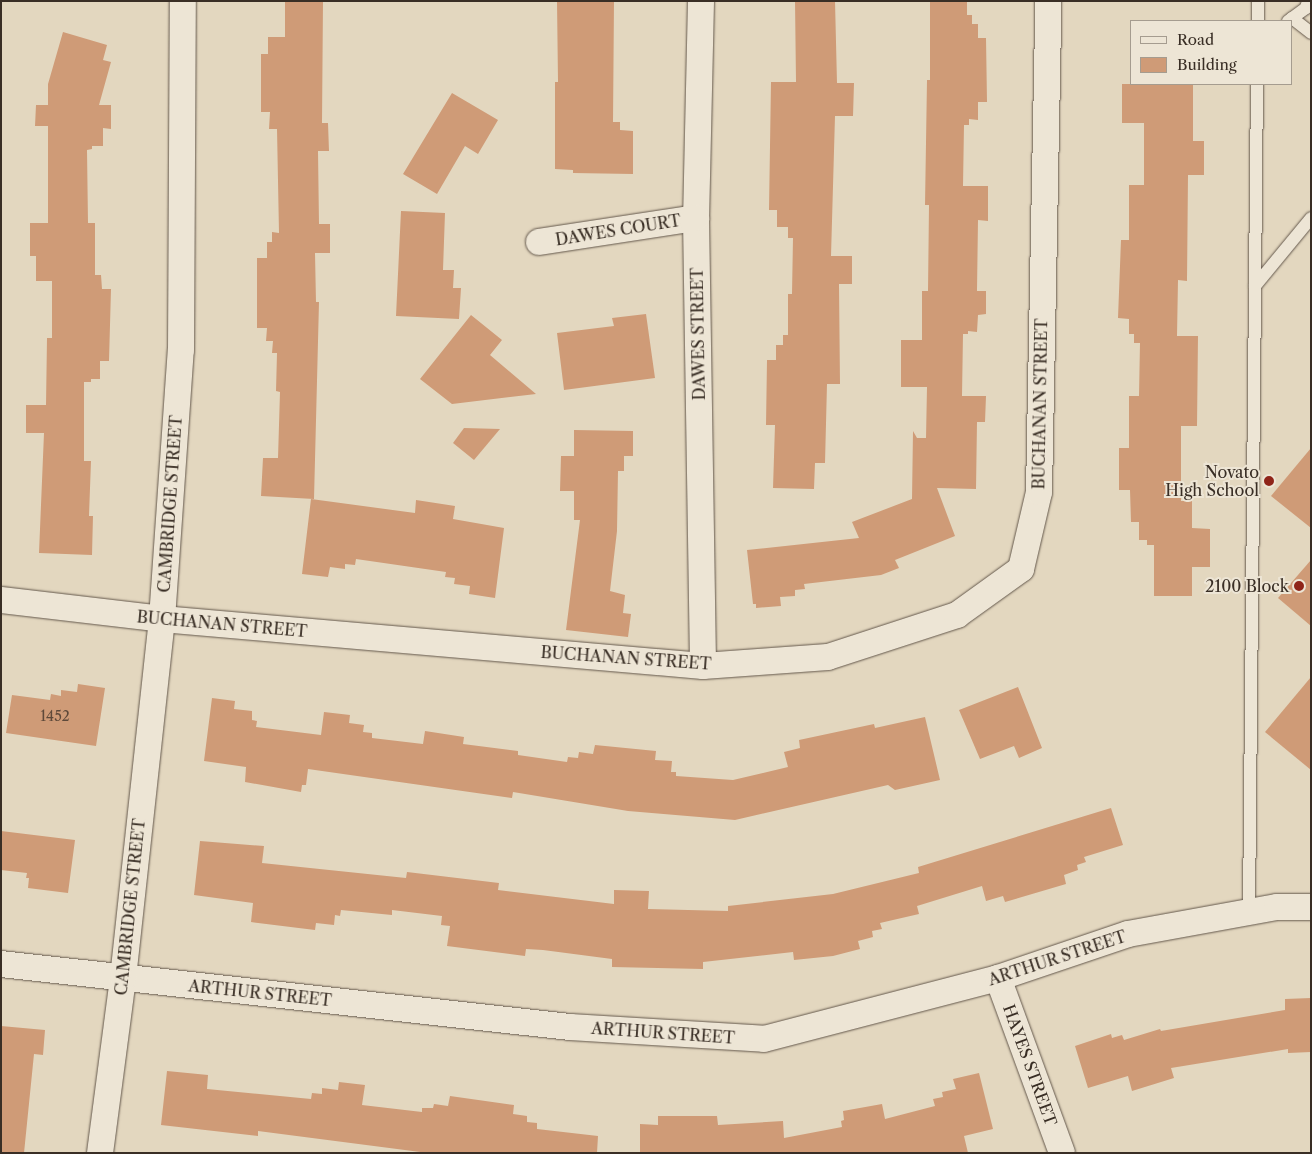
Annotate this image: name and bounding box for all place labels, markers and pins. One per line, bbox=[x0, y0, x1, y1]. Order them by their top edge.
place label: Novato High School bbox=[1165, 462, 1259, 500]
marker: Novato High School bbox=[1263, 475, 1275, 487]
place label: 2100 Block bbox=[1205, 576, 1289, 596]
marker: 2100 Block bbox=[1293, 580, 1305, 592]

